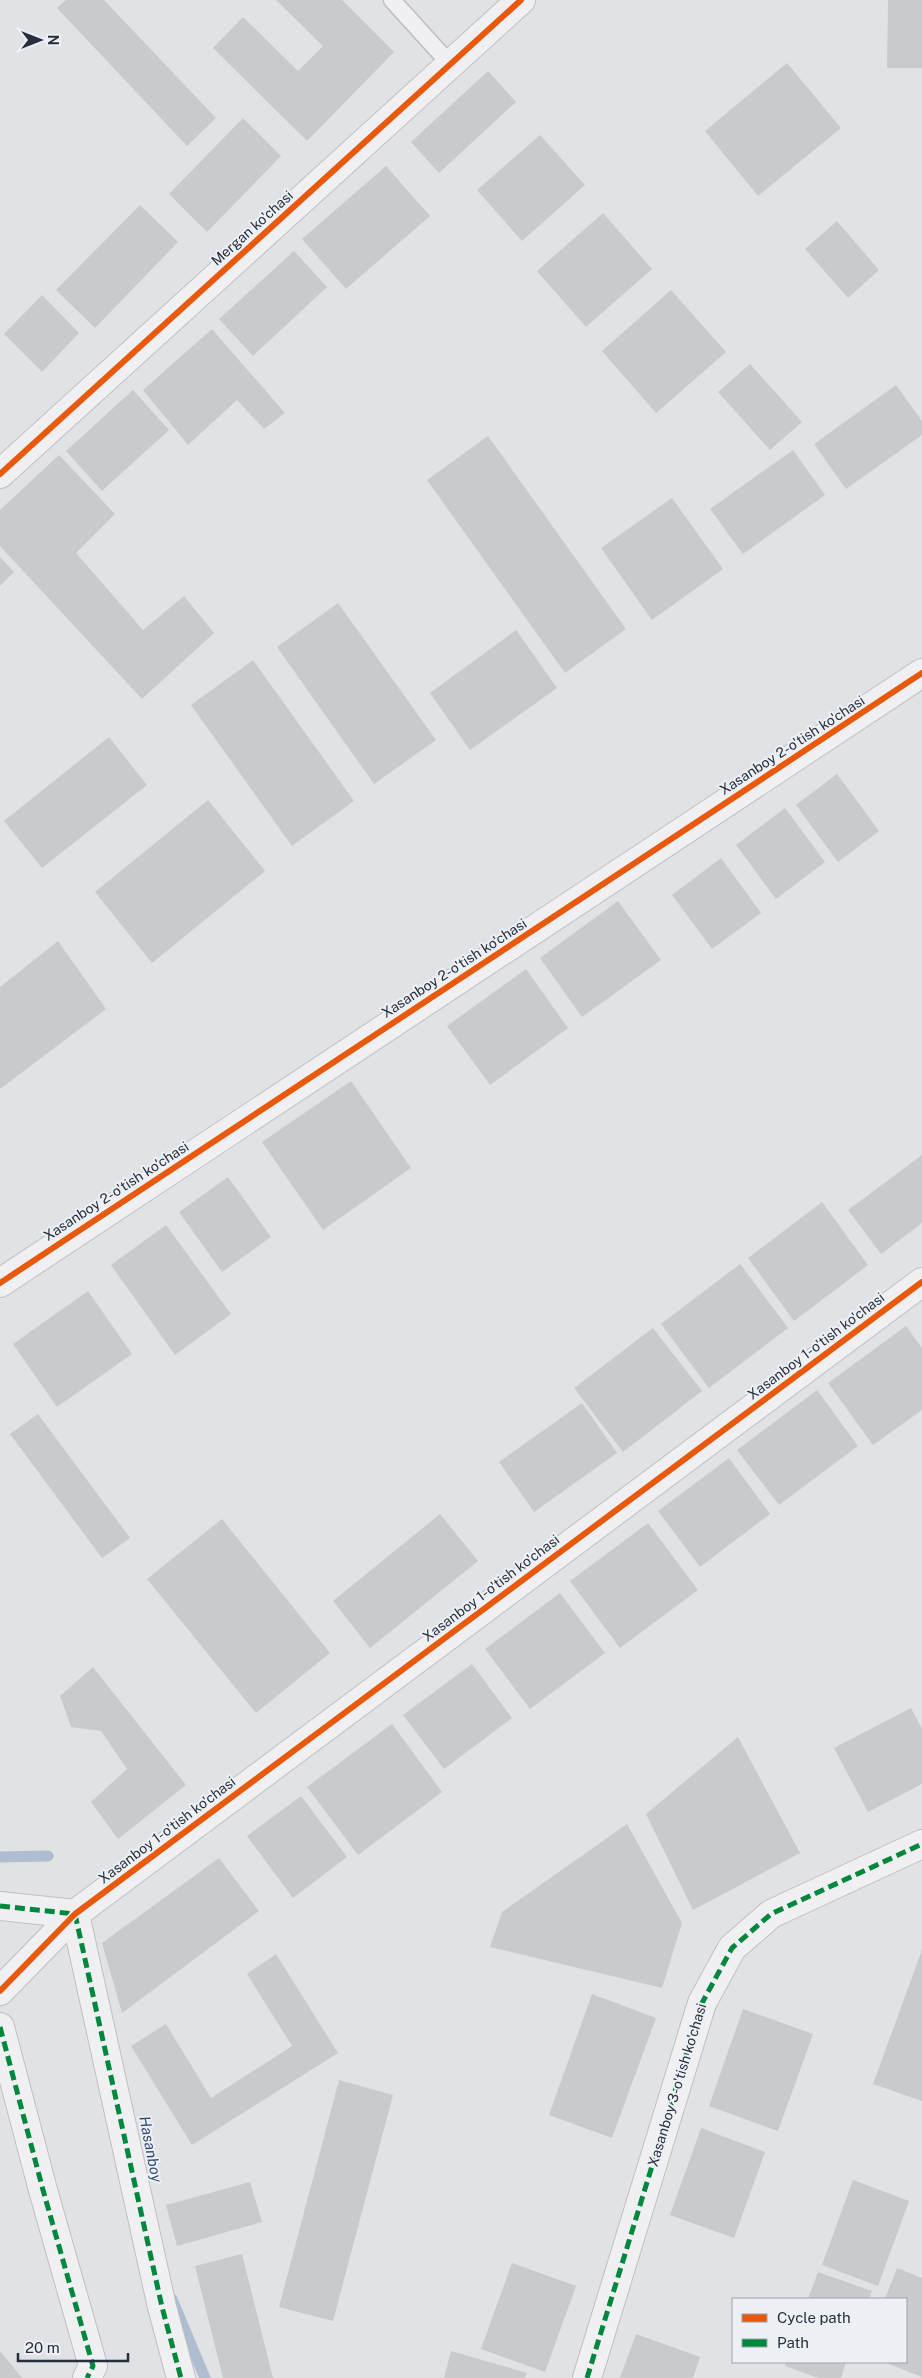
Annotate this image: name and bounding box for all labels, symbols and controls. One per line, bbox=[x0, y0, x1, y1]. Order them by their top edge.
north arrow bbox=[15, 15, 65, 65]
text: N bbox=[45, 35, 61, 45]
street label: Mergan ko'chasi bbox=[208, 187, 296, 269]
street label: Xasanboy 2-o'tish ko'chasi bbox=[717, 692, 867, 798]
street label: Xasanboy 2-o'tish ko'chasi bbox=[379, 915, 529, 1021]
street label: Xasanboy 2-o'tish ko'chasi bbox=[41, 1138, 191, 1244]
street label: Xasanboy 1-o'tish ko'chasi bbox=[745, 1289, 887, 1403]
street label: Xasanboy 1-o'tish ko'chasi bbox=[420, 1531, 562, 1645]
street label: Xasanboy 1-o'tish ko'chasi bbox=[96, 1773, 238, 1887]
street label: Xasanboy 3-o'tish ko'chasi bbox=[644, 2001, 710, 2169]
water label: Hasanboy bbox=[136, 2115, 166, 2184]
legend bbox=[732, 2298, 907, 2363]
text: Cycle path bbox=[777, 2309, 851, 2326]
scale bar bbox=[18, 2330, 128, 2362]
text: Path bbox=[777, 2334, 809, 2351]
text: 20 m bbox=[25, 2339, 60, 2356]

